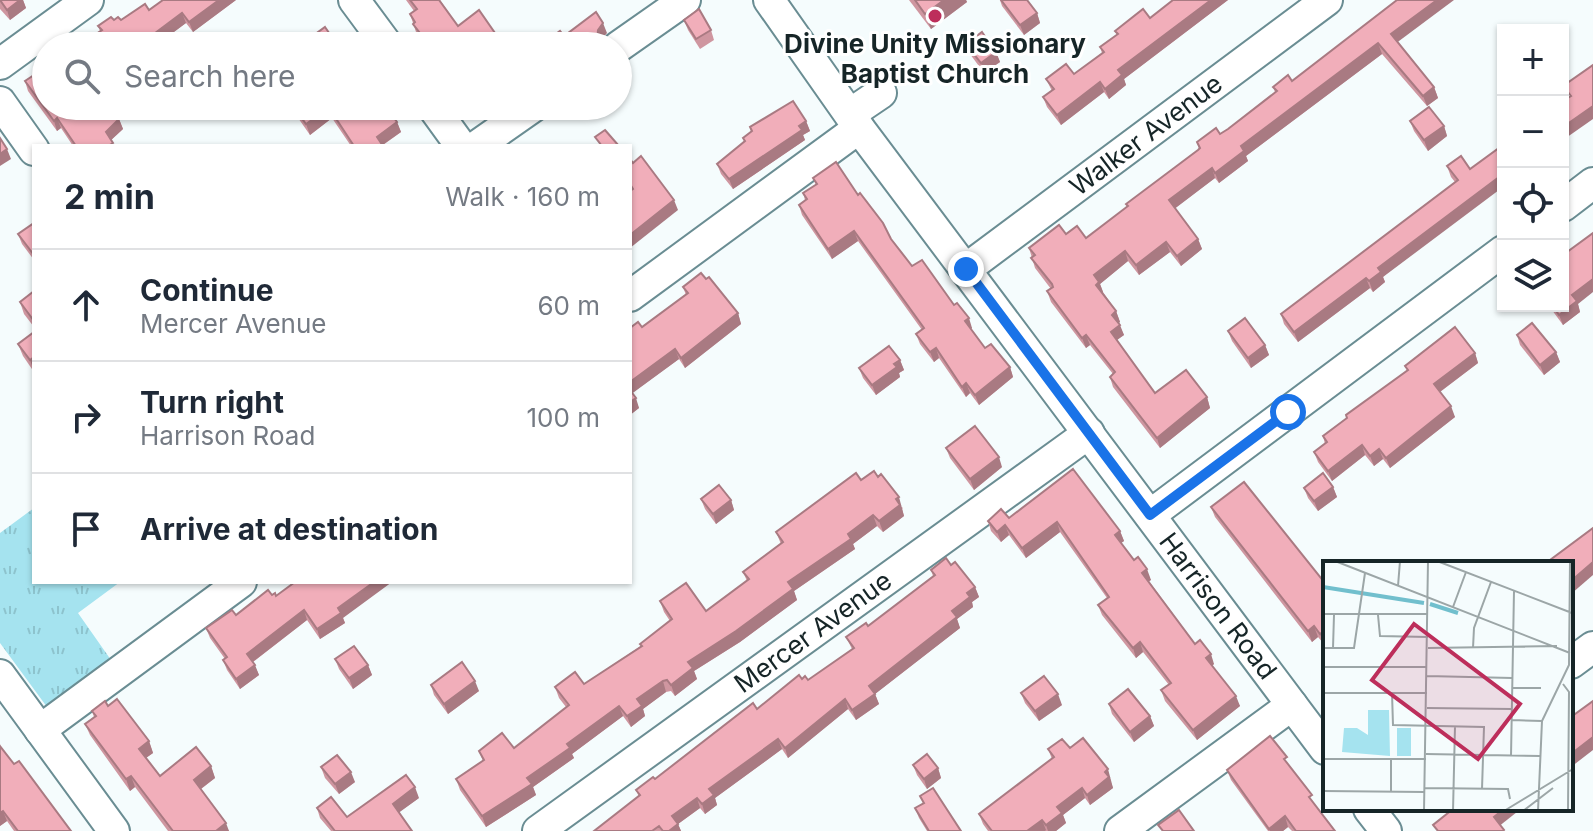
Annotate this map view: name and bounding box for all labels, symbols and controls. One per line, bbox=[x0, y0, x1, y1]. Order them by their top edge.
marker: Divine Unity Missionary Baptist Church bbox=[926, 7, 944, 25]
map controls bbox=[1497, 24, 1569, 312]
button: + bbox=[1497, 24, 1569, 96]
place label: Divine Unity Missionary Baptist Church bbox=[784, 28, 1086, 89]
search box bbox=[32, 32, 632, 120]
icon: search bbox=[60, 54, 104, 98]
text: Search here bbox=[124, 58, 296, 94]
street label: Walker Avenue bbox=[1064, 67, 1228, 202]
button: − bbox=[1497, 96, 1569, 168]
button: locate bbox=[1497, 168, 1569, 240]
text: 2 min bbox=[64, 176, 155, 217]
text: Walk · 160 m bbox=[445, 181, 600, 212]
button: layers bbox=[1497, 240, 1569, 312]
route end bbox=[948, 251, 984, 287]
text: Continue bbox=[140, 272, 274, 308]
icon: ahead bbox=[64, 283, 108, 327]
text: 60 m bbox=[537, 290, 600, 321]
text: Mercer Avenue bbox=[140, 308, 326, 339]
text: Turn right bbox=[140, 384, 284, 420]
route start bbox=[1270, 394, 1306, 430]
icon: right bbox=[64, 395, 108, 439]
text: 100 m bbox=[527, 402, 600, 433]
text: Harrison Road bbox=[140, 420, 315, 451]
icon: arrive bbox=[64, 507, 108, 551]
text: Arrive at destination bbox=[140, 511, 438, 547]
street label: Harrison Road bbox=[1153, 526, 1284, 685]
inset map bbox=[1323, 561, 1573, 811]
street label: Mercer Avenue bbox=[728, 564, 897, 699]

